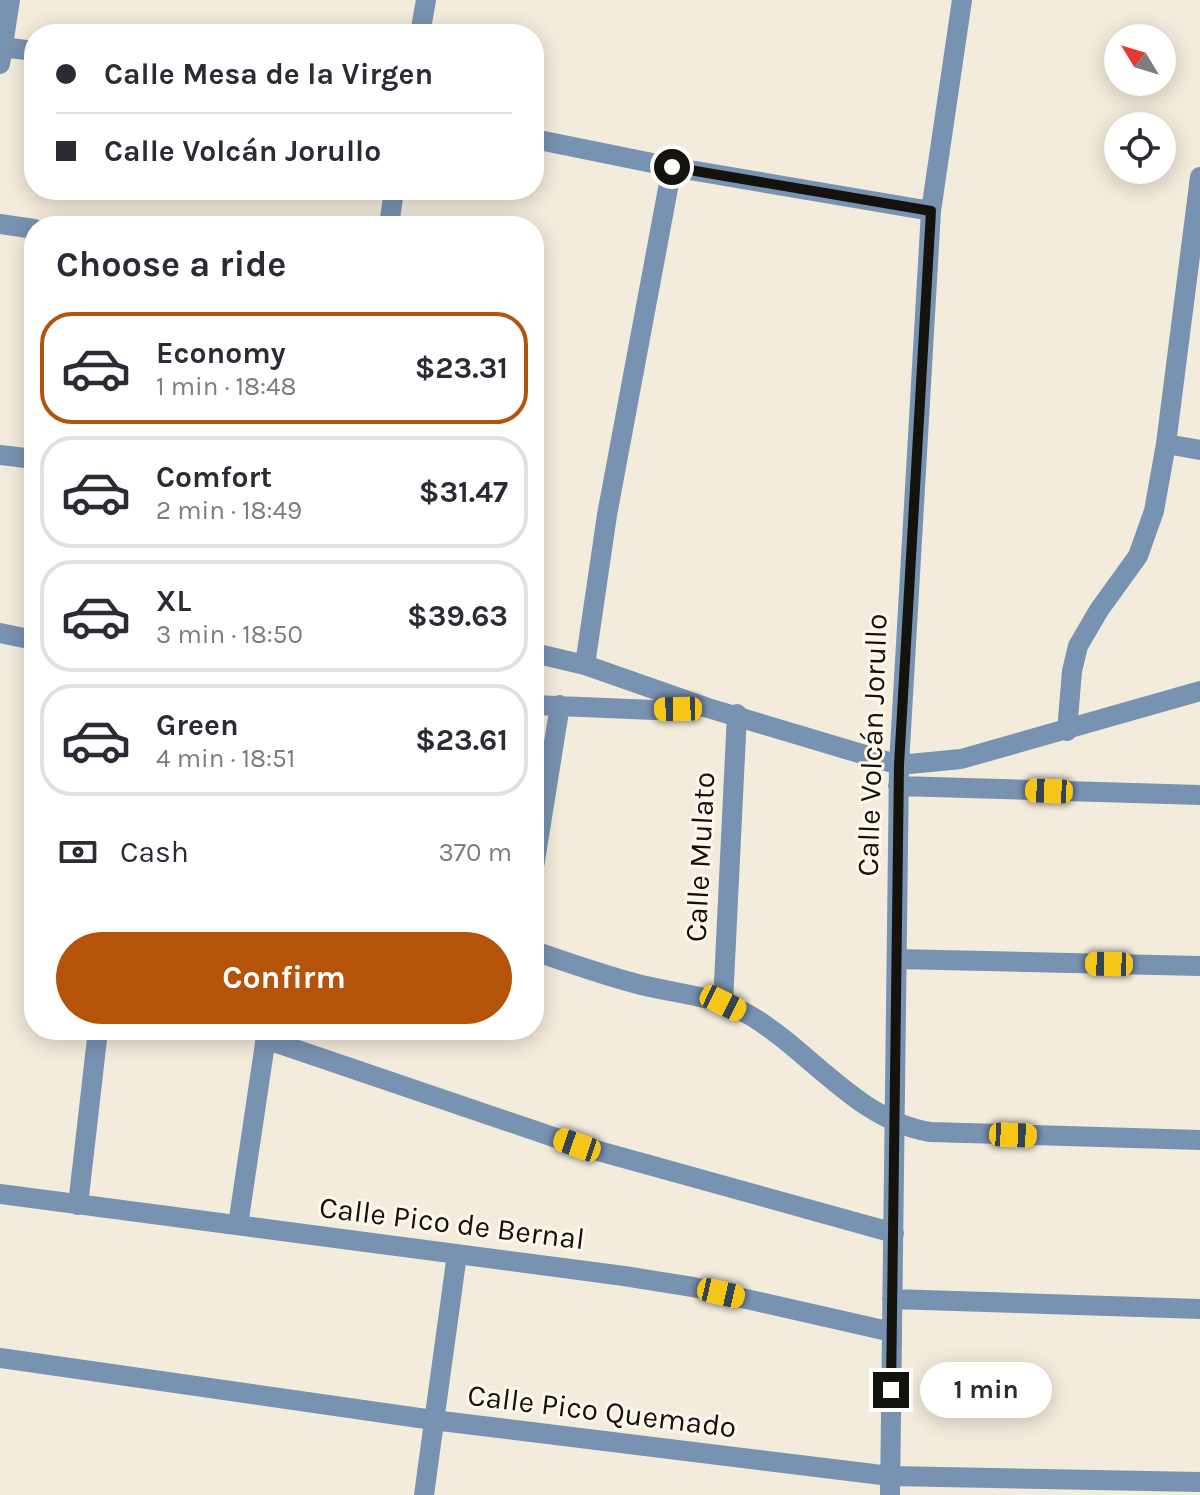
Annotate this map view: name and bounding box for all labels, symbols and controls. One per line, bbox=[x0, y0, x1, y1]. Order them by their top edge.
north arrow bbox=[1104, 24, 1176, 96]
map controls bbox=[1104, 24, 1176, 184]
text: Calle Mesa de la Virgen bbox=[104, 56, 433, 92]
button: locate bbox=[1104, 112, 1176, 184]
text: Calle Volcán Jorullo bbox=[104, 133, 381, 169]
route start bbox=[654, 149, 690, 185]
text: Choose a ride bbox=[56, 243, 286, 285]
icon: car bbox=[60, 332, 132, 404]
text: Economy bbox=[156, 335, 286, 371]
text: $23.31 bbox=[415, 350, 508, 386]
text: 1 min · 18:48 bbox=[156, 371, 297, 402]
icon: car bbox=[60, 456, 132, 528]
text: Comfort bbox=[156, 459, 272, 495]
text: $31.47 bbox=[419, 474, 508, 510]
text: 2 min · 18:49 bbox=[156, 495, 302, 526]
icon: car bbox=[60, 580, 132, 652]
text: XL bbox=[156, 583, 191, 619]
text: $39.63 bbox=[407, 598, 508, 634]
street label: Calle Volcán Jorullo bbox=[849, 613, 895, 877]
text: 3 min · 18:50 bbox=[156, 619, 303, 650]
car bbox=[654, 697, 702, 721]
icon: car bbox=[60, 704, 132, 776]
text: Green bbox=[156, 707, 239, 743]
text: $23.61 bbox=[415, 722, 508, 758]
text: 4 min · 18:51 bbox=[156, 743, 295, 774]
street label: Calle Mulato bbox=[678, 771, 722, 943]
car bbox=[1025, 778, 1073, 804]
icon: cash bbox=[56, 830, 100, 874]
text: Cash bbox=[120, 834, 189, 870]
text: 370 m bbox=[439, 837, 512, 868]
button: Confirm bbox=[56, 932, 512, 1024]
car bbox=[1085, 952, 1133, 976]
car bbox=[696, 982, 750, 1024]
car bbox=[989, 1122, 1037, 1148]
car bbox=[550, 1126, 604, 1164]
street label: Calle Pico de Bernal bbox=[317, 1189, 587, 1257]
car bbox=[695, 1276, 747, 1310]
callout: 1 min bbox=[919, 1362, 1051, 1418]
route end bbox=[873, 1372, 909, 1408]
text: 1 min bbox=[953, 1374, 1019, 1405]
street label: Calle Pico Quemado bbox=[465, 1377, 739, 1445]

